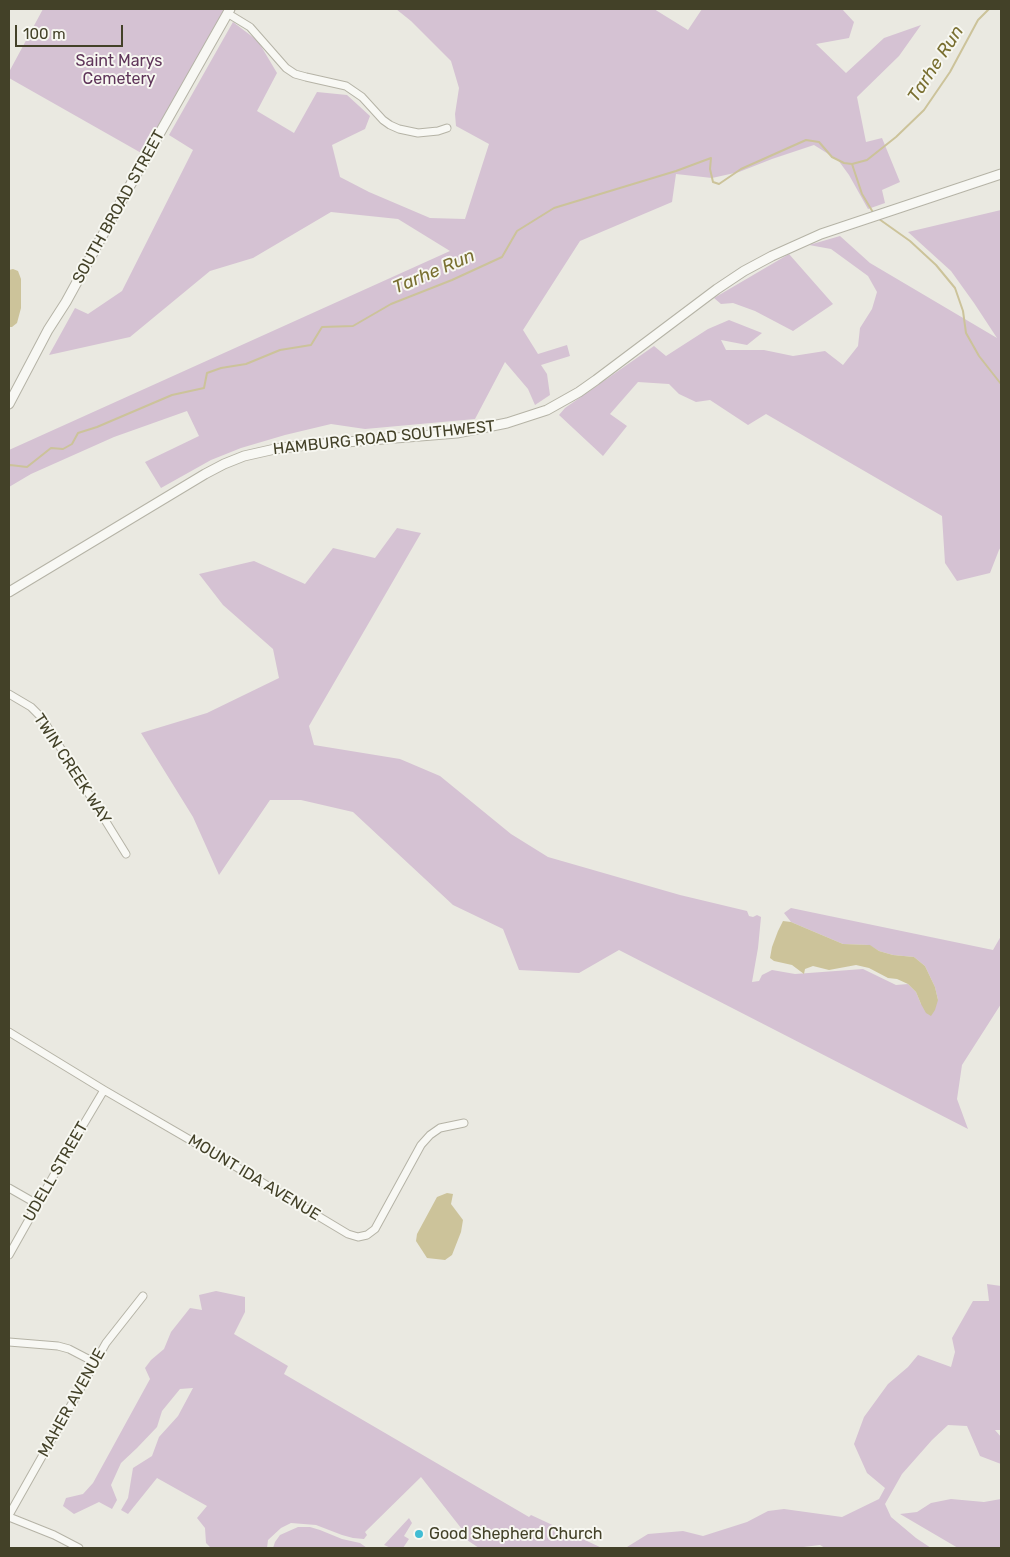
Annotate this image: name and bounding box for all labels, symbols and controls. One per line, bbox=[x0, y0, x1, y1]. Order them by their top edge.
scale bar bbox=[18, 15, 125, 47]
water label: Tarhe Run bbox=[903, 22, 969, 106]
text: 100 m bbox=[23, 25, 65, 43]
park label: Saint Marys Cemetery bbox=[76, 51, 162, 89]
street label: SOUTH BROAD STREET bbox=[69, 127, 169, 287]
water label: Tarhe Run bbox=[390, 245, 478, 299]
street label: HAMBURG ROAD SOUTHWEST bbox=[272, 417, 496, 459]
street label: TWIN CREEK WAY bbox=[29, 710, 115, 828]
street label: UDELL STREET bbox=[20, 1119, 92, 1225]
street label: MOUNT IDA AVENUE bbox=[184, 1131, 324, 1225]
street label: MAHER AVENUE bbox=[34, 1345, 110, 1461]
place label: Good Shepherd Church bbox=[429, 1524, 602, 1544]
marker: Good Shepherd Church bbox=[413, 1528, 425, 1540]

